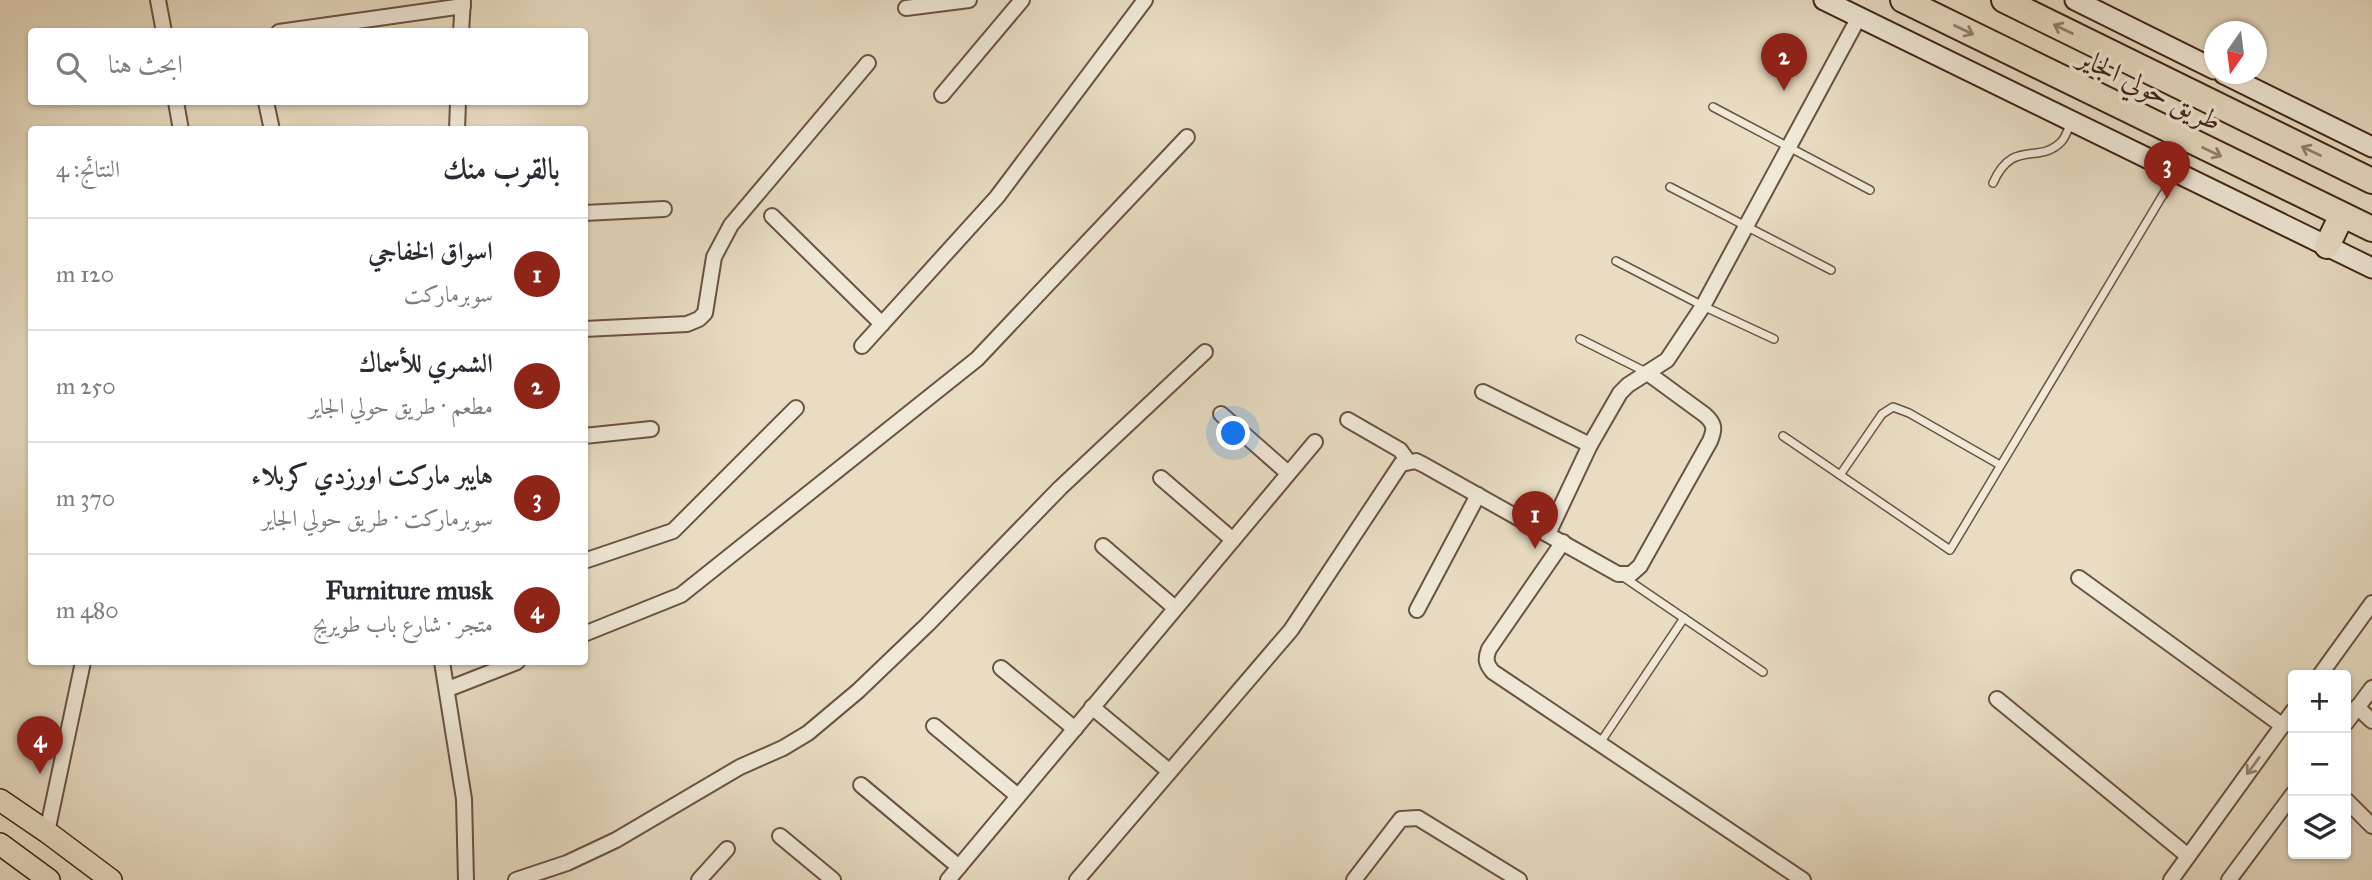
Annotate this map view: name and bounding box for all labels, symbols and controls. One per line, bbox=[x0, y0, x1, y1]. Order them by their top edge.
one-way arrow bbox=[2053, 21, 2074, 35]
north arrow bbox=[2204, 21, 2267, 84]
one-way arrow bbox=[1953, 24, 1974, 38]
search box bbox=[28, 28, 588, 105]
pin: 2 bbox=[1761, 33, 1807, 91]
street label: طريق حولي الجاير bbox=[2068, 38, 2227, 143]
icon: search bbox=[52, 48, 90, 86]
text: ابحث هنا bbox=[108, 48, 183, 80]
pin: 3 bbox=[2144, 141, 2190, 199]
one-way arrow bbox=[2301, 144, 2322, 157]
one-way arrow bbox=[2201, 146, 2222, 160]
text: بالقرب منك bbox=[443, 151, 560, 187]
text: النتائج: 4 bbox=[56, 155, 120, 183]
text: اسواق الخفاجي bbox=[368, 235, 493, 267]
text: 120 m bbox=[56, 260, 114, 288]
text: 1 bbox=[532, 260, 542, 288]
text: سوبرماركت bbox=[404, 280, 493, 308]
text: الشمري للأسماك bbox=[359, 347, 493, 379]
text: 250 m bbox=[56, 372, 116, 400]
text: 2 bbox=[531, 372, 543, 400]
text: مطعم · طريق حولي الجاير bbox=[309, 392, 493, 420]
your location bbox=[1216, 416, 1250, 450]
text: هايبر ماركت اورزدي كربلاء bbox=[251, 459, 493, 491]
text: 370 m bbox=[56, 484, 115, 512]
text: 3 bbox=[532, 484, 542, 512]
pin: 1 bbox=[1512, 491, 1558, 549]
text: سوبرماركت · طريق حولي الجاير bbox=[262, 504, 493, 532]
text: Furniture musk bbox=[326, 574, 493, 606]
text: 480 m bbox=[56, 596, 119, 624]
text: 4 bbox=[531, 596, 543, 624]
text: متجر · شارع باب طويريج bbox=[312, 610, 493, 638]
map controls bbox=[2288, 670, 2351, 859]
button: + bbox=[2288, 670, 2351, 733]
pin: 4 bbox=[17, 716, 63, 774]
button: − bbox=[2288, 733, 2351, 796]
one-way arrow bbox=[2246, 756, 2260, 775]
button: layers bbox=[2288, 796, 2351, 859]

